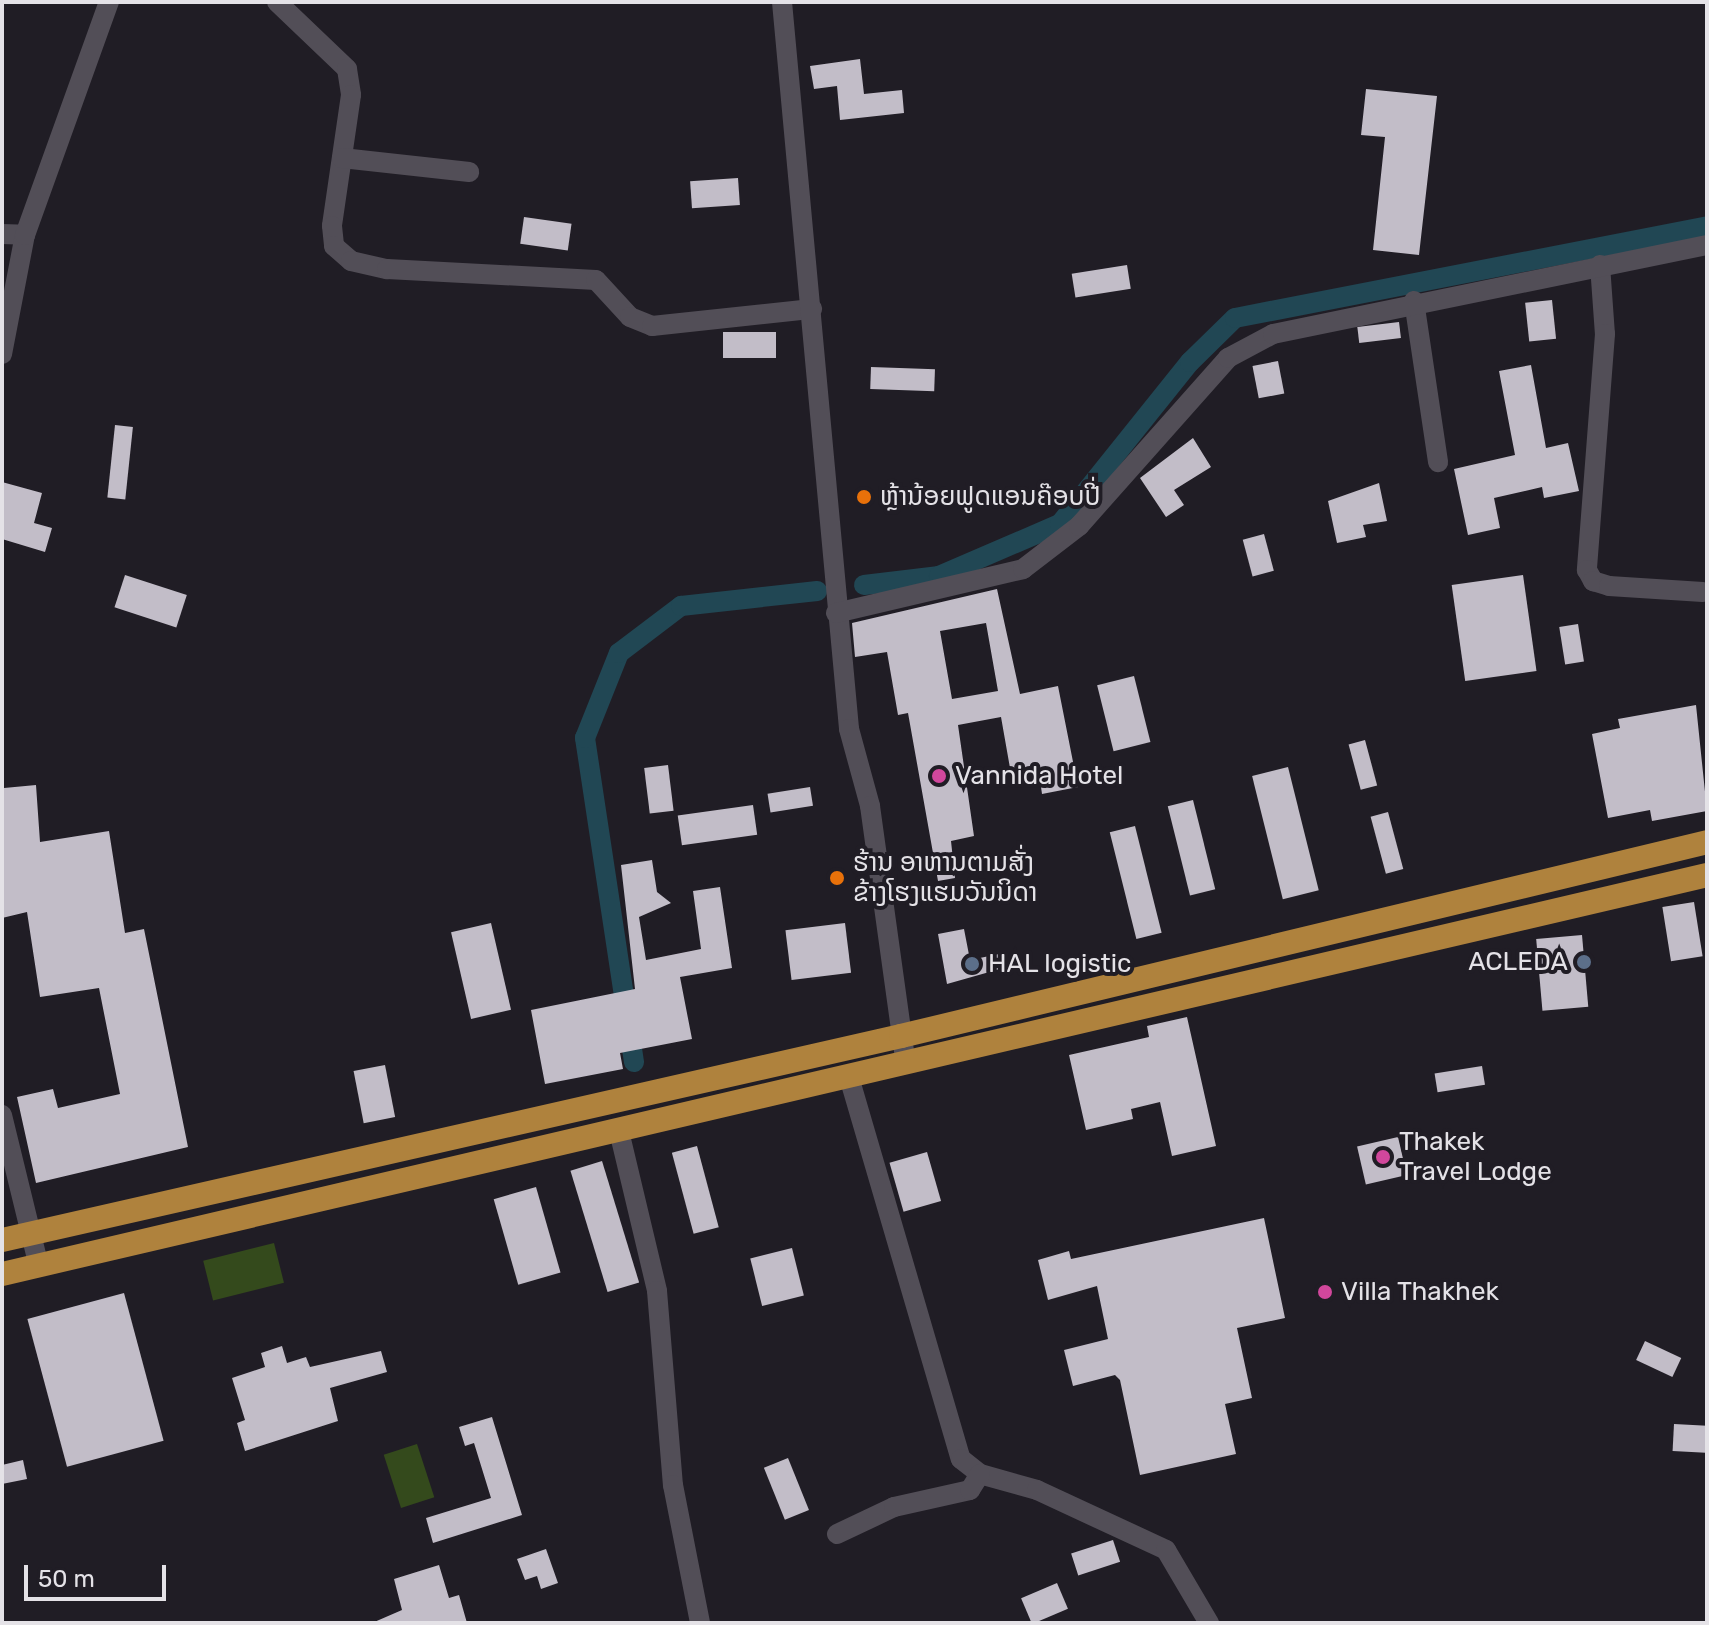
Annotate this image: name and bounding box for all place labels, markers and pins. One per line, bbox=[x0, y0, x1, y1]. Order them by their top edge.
place label: ຫຼ້ານ້ອຍຟູດແອນຄ໊ອບປີ່ bbox=[880, 481, 1101, 513]
marker: ຫຼ້ານ້ອຍຟູດແອນຄ໊ອບປີ່ bbox=[855, 488, 873, 506]
place label: Vannida Hotel bbox=[955, 760, 1123, 792]
marker: Vannida Hotel bbox=[930, 767, 948, 785]
place label: ຮ້ານ ອາຫານຕາມສັ່ງ ຂ້າງໂຮງແຮມວັນນິດາ bbox=[853, 847, 1037, 908]
marker: ຮ້ານ ອາຫານຕາມສັ່ງ ຂ້າງໂຮງແຮມວັນນິດາ bbox=[828, 869, 846, 887]
place label: ACLEDA bbox=[1468, 946, 1568, 978]
place label: HAL logistic bbox=[988, 948, 1132, 980]
marker: ACLEDA bbox=[1575, 953, 1593, 971]
marker: HAL logistic bbox=[963, 955, 981, 973]
place label: Thakek Travel Lodge bbox=[1399, 1126, 1552, 1188]
marker: Thakek Travel Lodge bbox=[1374, 1148, 1392, 1166]
place label: Villa Thakhek bbox=[1341, 1276, 1500, 1308]
marker: Villa Thakhek bbox=[1316, 1283, 1334, 1301]

